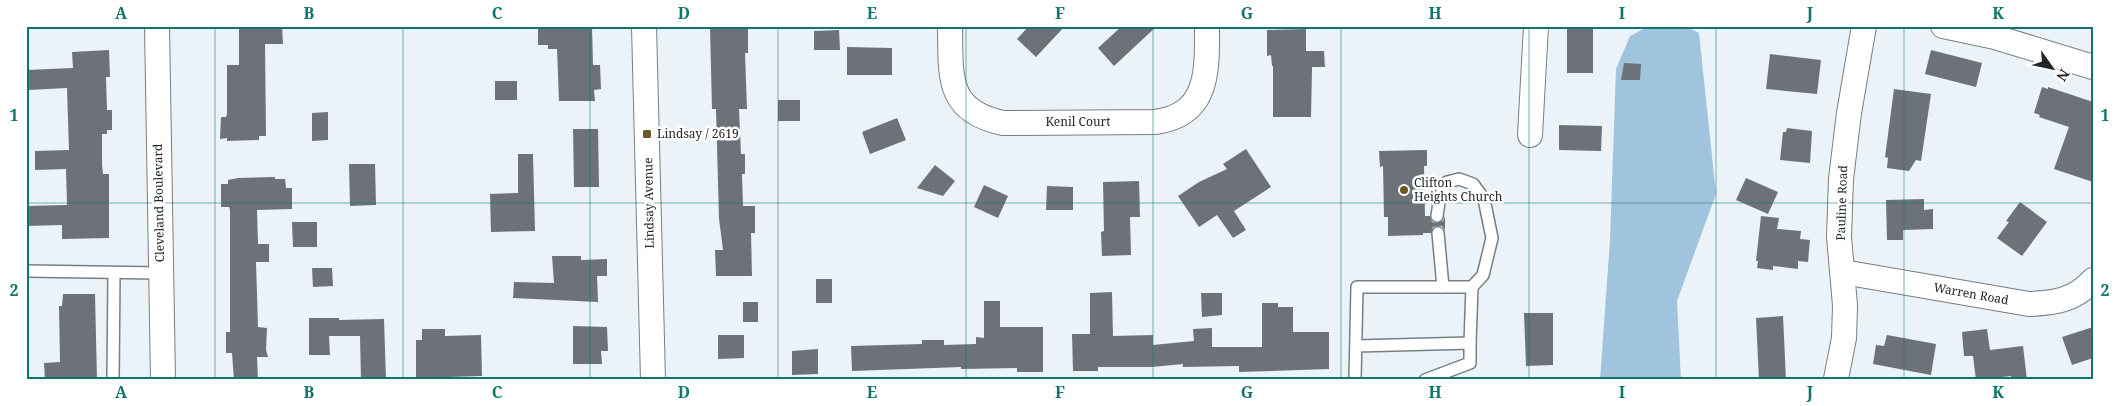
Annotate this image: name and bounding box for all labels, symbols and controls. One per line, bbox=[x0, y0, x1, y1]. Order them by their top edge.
text: A bbox=[115, 2, 128, 24]
text: B bbox=[304, 2, 315, 24]
text: C bbox=[492, 2, 503, 24]
text: D bbox=[678, 2, 690, 24]
text: E bbox=[867, 2, 877, 24]
text: F bbox=[1055, 2, 1065, 24]
text: G bbox=[1241, 2, 1253, 24]
text: H bbox=[1428, 2, 1442, 24]
text: I bbox=[1619, 2, 1625, 24]
text: J bbox=[1806, 2, 1814, 24]
text: K bbox=[1992, 2, 2004, 24]
north arrow bbox=[2026, 42, 2076, 92]
text: N bbox=[2052, 66, 2074, 85]
text: 1 bbox=[9, 104, 19, 126]
text: 1 bbox=[2100, 104, 2110, 126]
street label: Kenil Court bbox=[1046, 113, 1110, 130]
place label: Lindsay / 2619 bbox=[657, 125, 739, 142]
marker: Lindsay / 2619 bbox=[641, 128, 653, 140]
street label: Cleveland Boulevard bbox=[149, 143, 168, 263]
street label: Lindsay Avenue bbox=[639, 157, 658, 249]
street label: Pauline Road bbox=[1832, 164, 1851, 241]
place label: Clifton Heights Church bbox=[1414, 174, 1503, 205]
marker: Clifton Heights Church bbox=[1398, 184, 1410, 196]
text: 2 bbox=[9, 279, 19, 301]
street label: Warren Road bbox=[1932, 279, 2011, 309]
text: 2 bbox=[2100, 279, 2110, 301]
text: A bbox=[115, 381, 128, 403]
text: B bbox=[304, 381, 315, 403]
text: C bbox=[492, 381, 503, 403]
text: D bbox=[678, 381, 690, 403]
text: E bbox=[867, 381, 877, 403]
text: F bbox=[1055, 381, 1065, 403]
text: G bbox=[1241, 381, 1253, 403]
text: H bbox=[1428, 381, 1442, 403]
text: I bbox=[1619, 381, 1625, 403]
text: J bbox=[1806, 381, 1814, 403]
text: K bbox=[1992, 381, 2004, 403]

